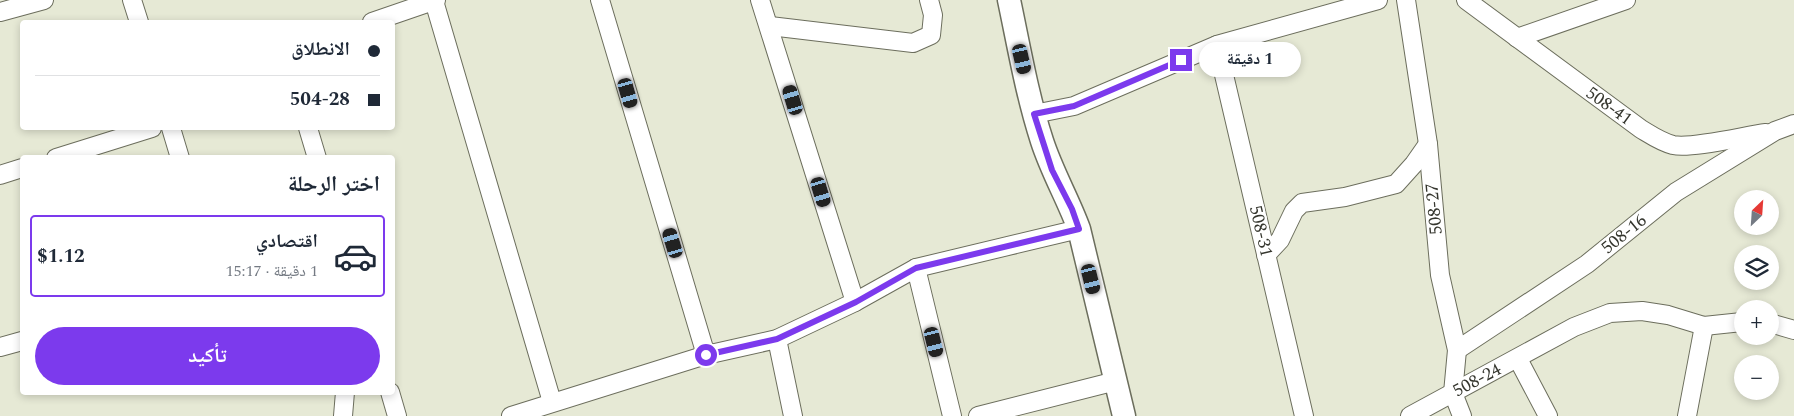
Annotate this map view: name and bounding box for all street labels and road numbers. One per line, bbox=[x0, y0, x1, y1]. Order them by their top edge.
street label: 508-41 bbox=[1580, 80, 1638, 132]
street label: 508-27 bbox=[1418, 182, 1450, 236]
street label: 508-31 bbox=[1242, 203, 1280, 259]
street label: 508-16 bbox=[1595, 207, 1653, 261]
street label: 508-24 bbox=[1448, 356, 1506, 404]

